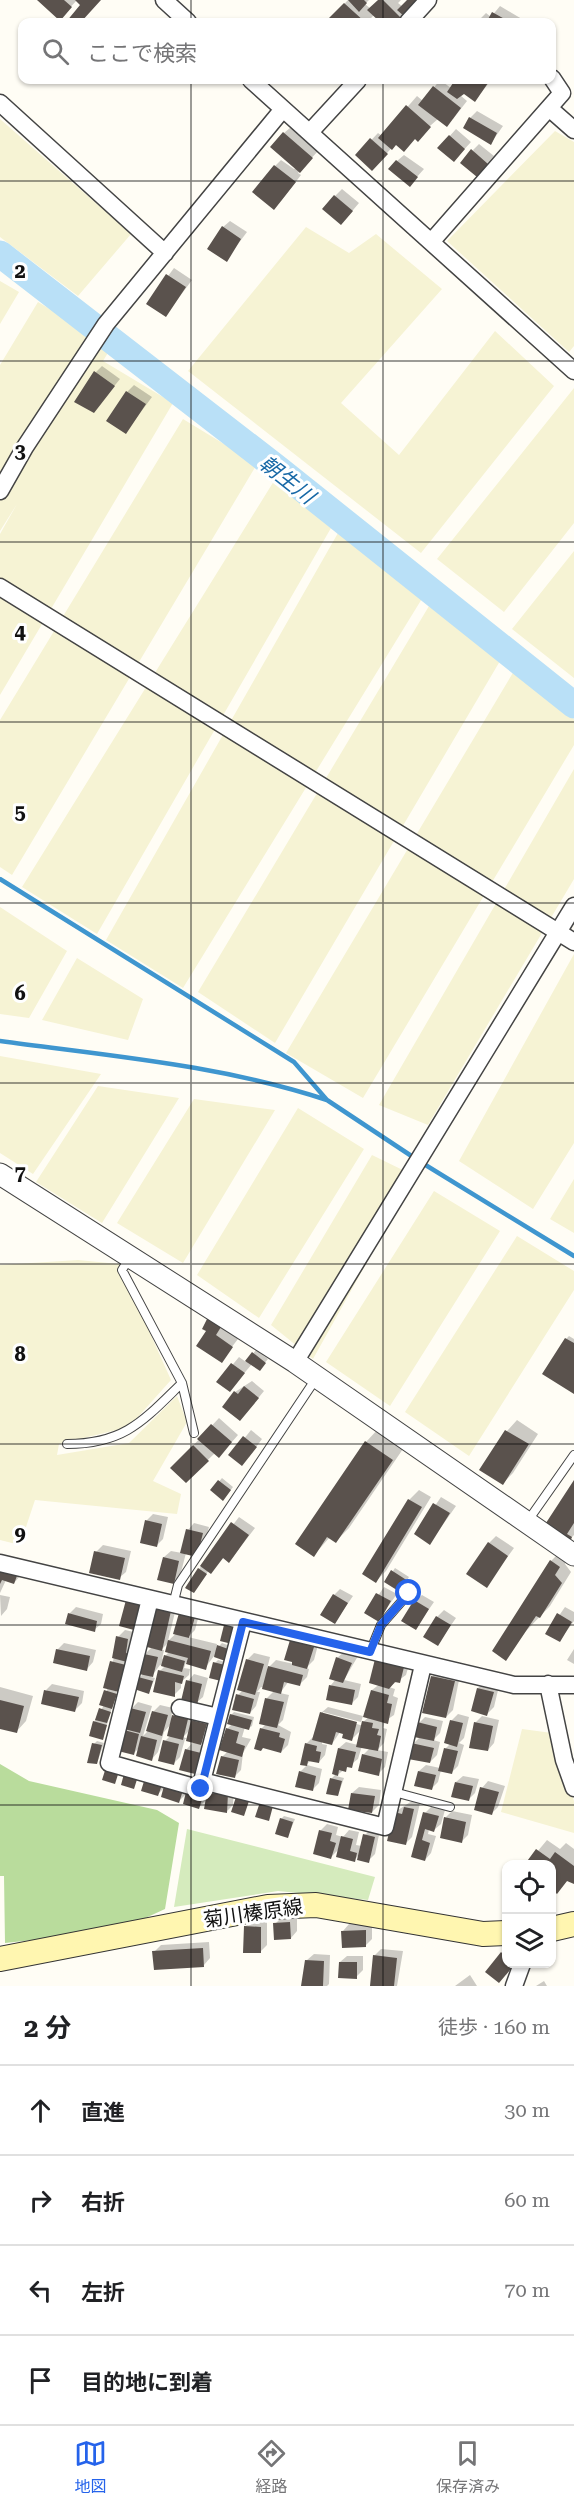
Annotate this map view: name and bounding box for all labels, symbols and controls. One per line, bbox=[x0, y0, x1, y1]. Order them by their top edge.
search box bbox=[18, 18, 556, 84]
icon: search bbox=[39, 35, 72, 68]
text: ここで検索 bbox=[87, 41, 197, 66]
text: 2 bbox=[14, 259, 26, 283]
text: 3 bbox=[14, 439, 26, 463]
water label: 朝生川 bbox=[255, 451, 321, 510]
text: 4 bbox=[14, 620, 26, 644]
text: 5 bbox=[14, 800, 26, 824]
text: 6 bbox=[14, 981, 26, 1005]
text: 7 bbox=[14, 1161, 26, 1185]
text: 8 bbox=[14, 1342, 26, 1366]
text: 9 bbox=[14, 1522, 26, 1546]
route start bbox=[395, 1579, 421, 1605]
route end bbox=[187, 1775, 213, 1801]
map controls bbox=[502, 1860, 556, 1968]
button: locate bbox=[502, 1860, 556, 1914]
street label: 菊川榛原線 bbox=[202, 1894, 304, 1932]
button: layers bbox=[502, 1914, 556, 1968]
text: 2 分 bbox=[24, 2013, 71, 2043]
text: 徒歩 · 160 m bbox=[438, 2015, 550, 2039]
icon: ahead bbox=[24, 2094, 57, 2127]
text: 30 m bbox=[504, 2098, 550, 2122]
text: 直進 bbox=[81, 2100, 125, 2125]
icon: right bbox=[24, 2184, 57, 2217]
text: 60 m bbox=[504, 2188, 550, 2212]
text: 右折 bbox=[81, 2190, 125, 2215]
icon: left bbox=[24, 2274, 57, 2307]
text: 70 m bbox=[504, 2278, 550, 2302]
text: 左折 bbox=[81, 2280, 125, 2305]
icon: arrive bbox=[24, 2364, 57, 2397]
text: 目的地に到着 bbox=[81, 2370, 213, 2395]
tab: 地図 bbox=[74, 2437, 107, 2497]
tab: 経路 bbox=[255, 2437, 288, 2497]
tab: 保存済み bbox=[436, 2437, 500, 2497]

